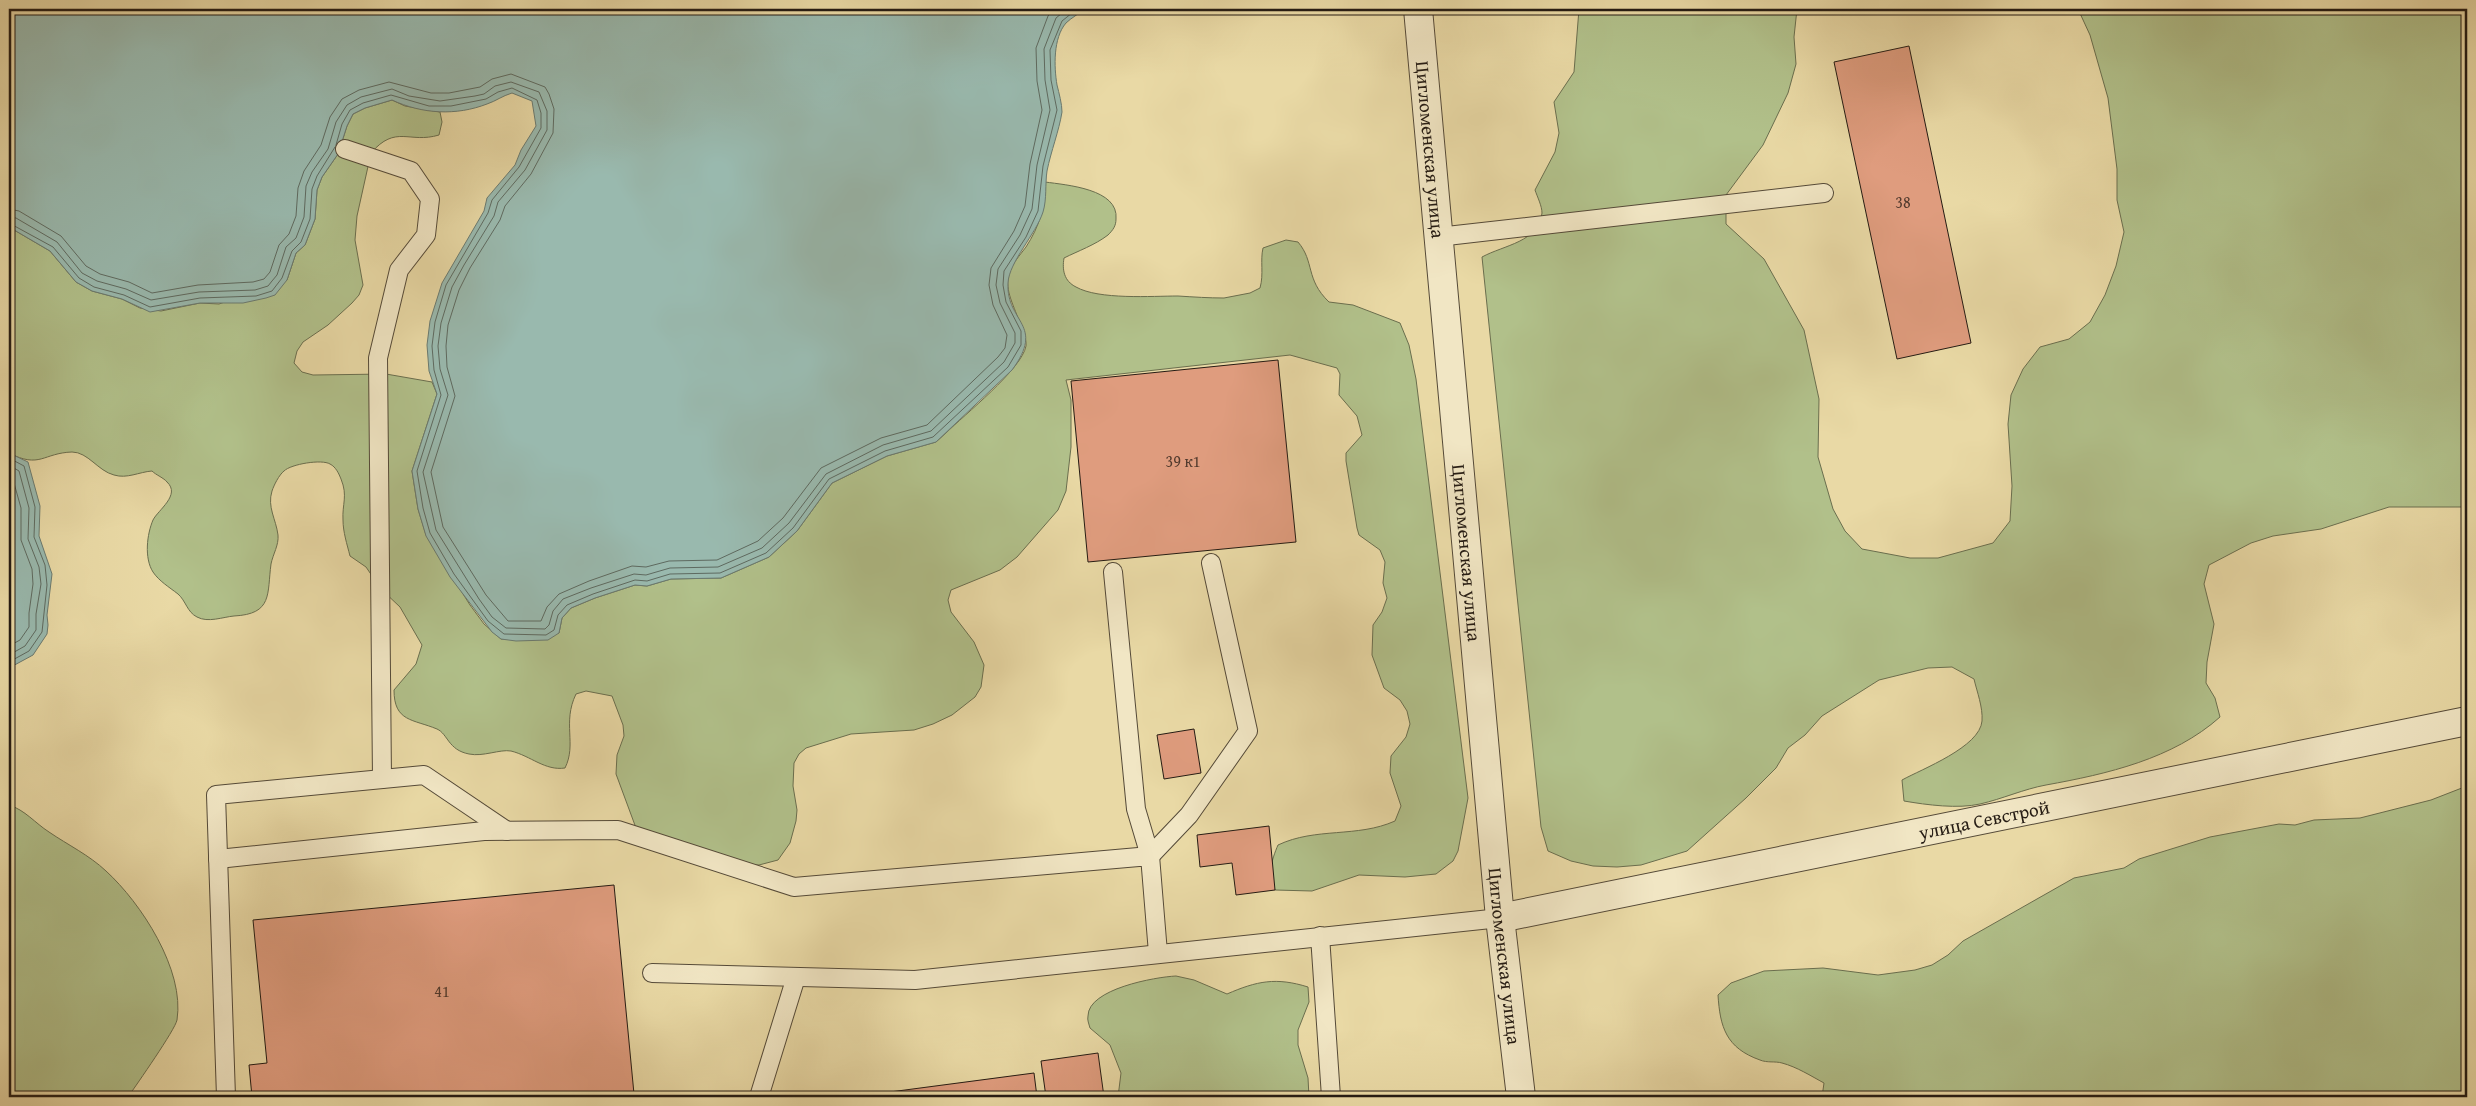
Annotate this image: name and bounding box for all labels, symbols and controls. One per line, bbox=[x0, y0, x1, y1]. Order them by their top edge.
street label: Цигломенская улица bbox=[1409, 60, 1453, 239]
house number: 38 bbox=[1895, 190, 1911, 214]
house number: 39 к1 bbox=[1165, 449, 1201, 473]
street label: Цигломенская улица bbox=[1445, 463, 1489, 643]
street label: улица Севстрой bbox=[1915, 792, 2052, 847]
street label: Цигломенская улица bbox=[1482, 866, 1529, 1046]
house number: 41 bbox=[434, 979, 450, 1003]

